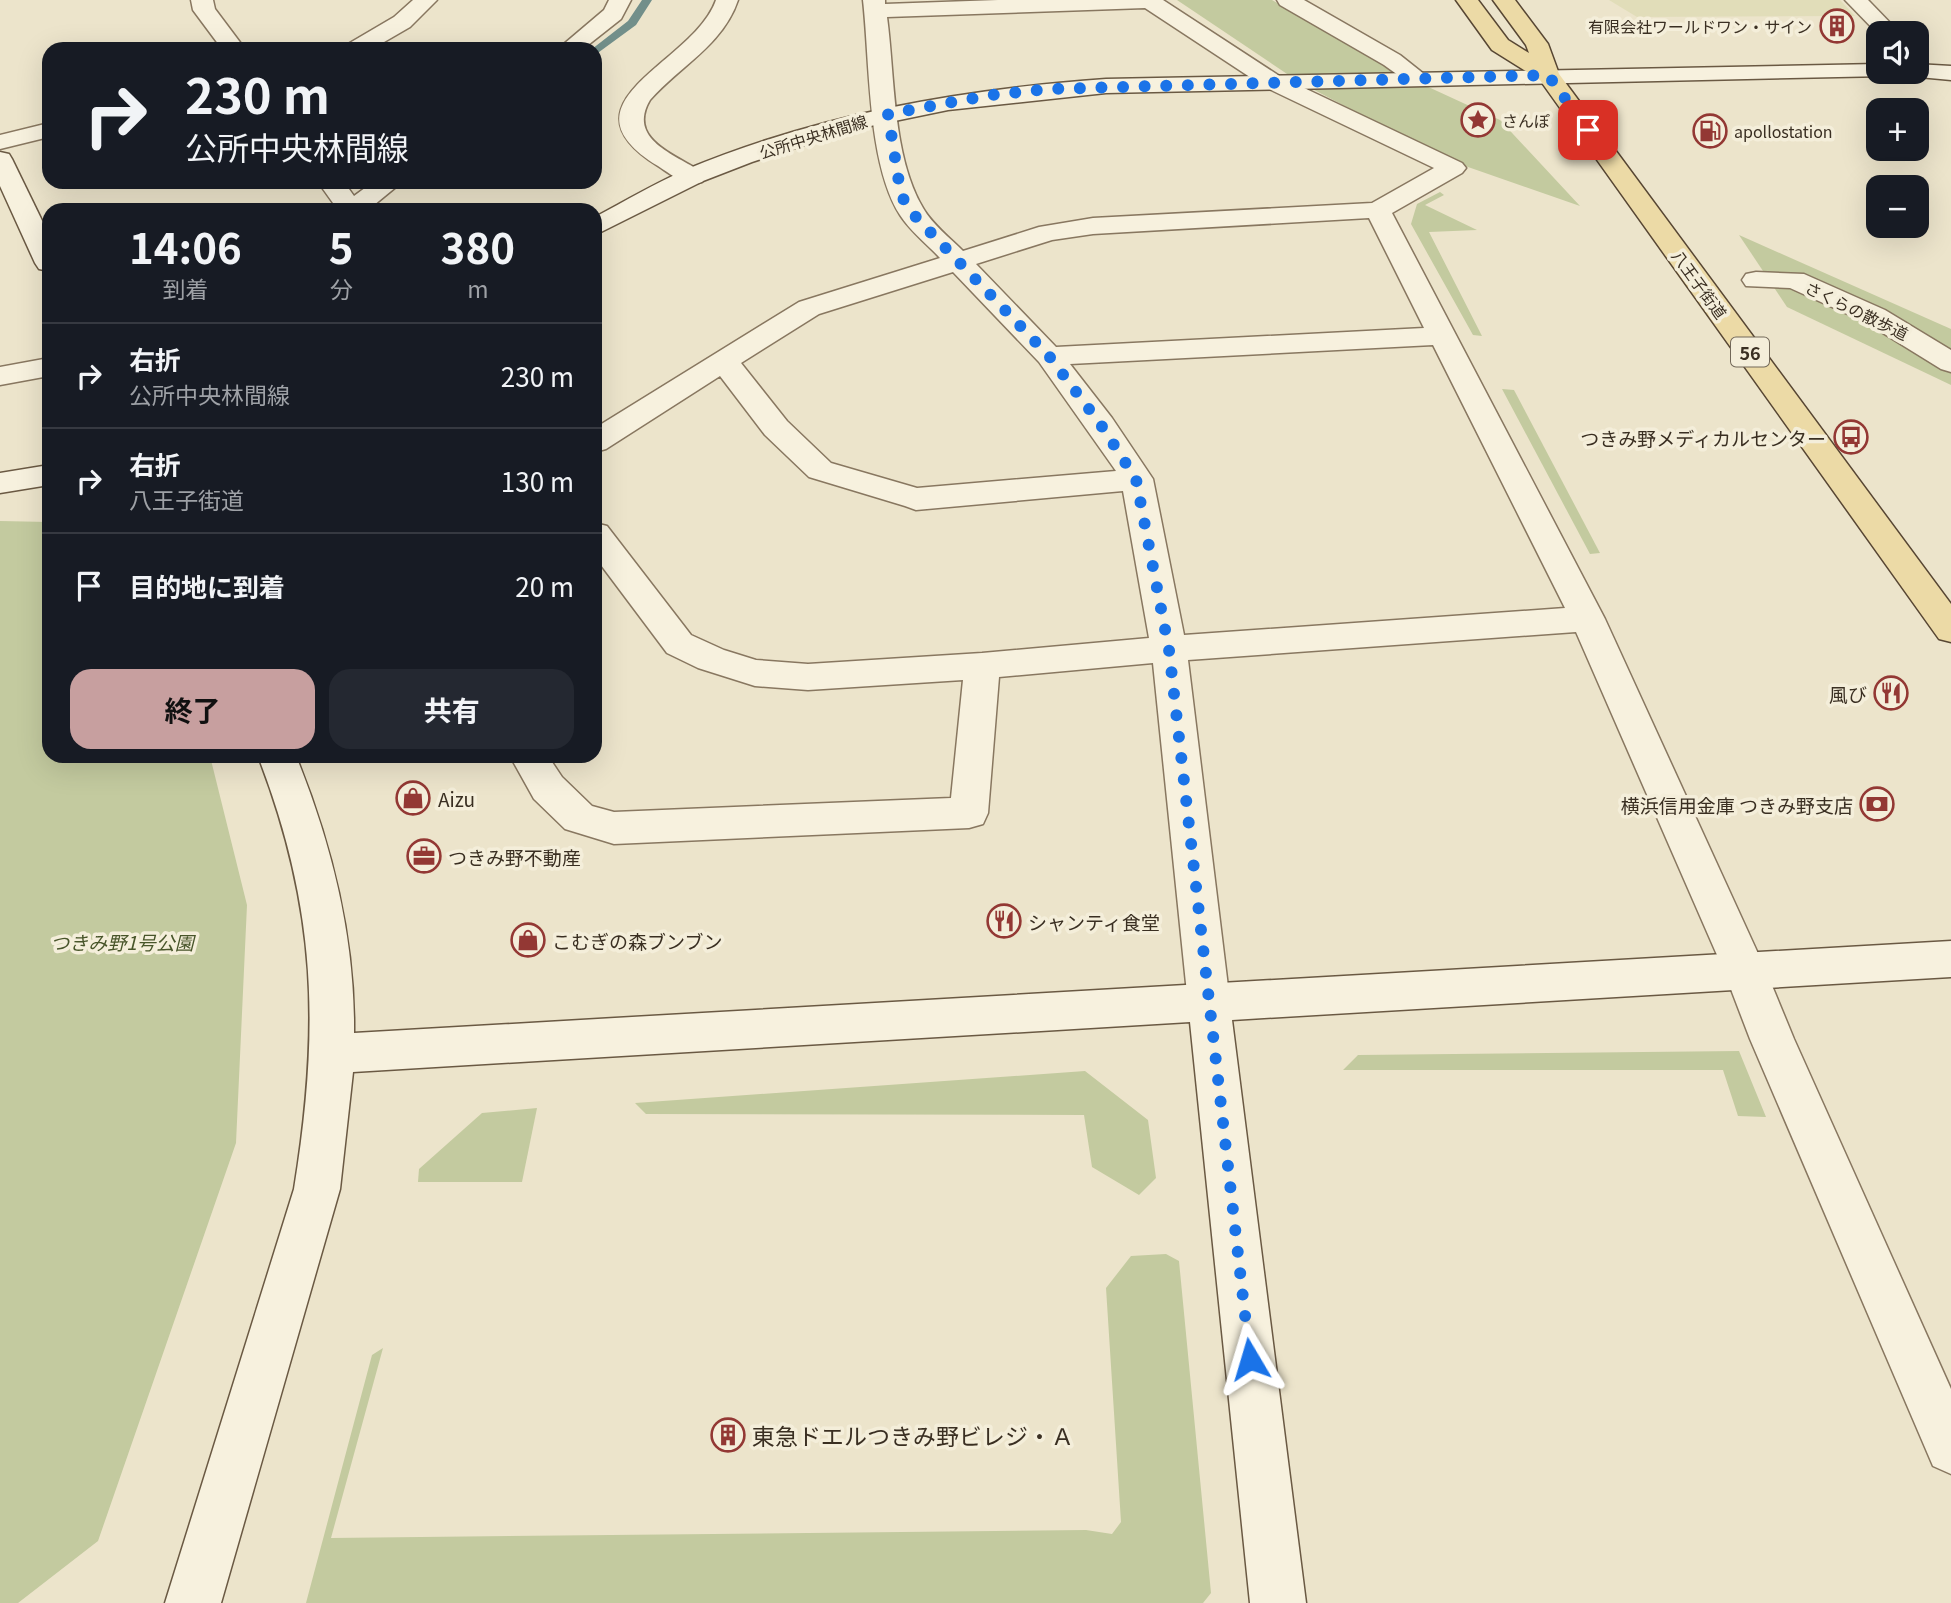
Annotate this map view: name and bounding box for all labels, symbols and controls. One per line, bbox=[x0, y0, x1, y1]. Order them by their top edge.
building icon: 有限会社ワールドワン・サイン bbox=[1818, 7, 1856, 45]
place label: 有限会社ワールドワン・サイン bbox=[1588, 14, 1812, 38]
map controls bbox=[1866, 21, 1929, 238]
button: sound bbox=[1866, 21, 1929, 84]
text: 230 m bbox=[185, 57, 330, 128]
icon: right bbox=[70, 70, 161, 161]
button: + bbox=[1866, 98, 1929, 161]
pin bbox=[1558, 100, 1618, 160]
place icon: さんぽ bbox=[1459, 101, 1497, 139]
street label: 公所中央林間線 bbox=[756, 108, 870, 164]
place label: さんぽ bbox=[1502, 108, 1550, 132]
icon: arrive bbox=[1569, 111, 1607, 149]
fuel station icon: apollostation bbox=[1691, 112, 1729, 150]
place label: apollostation bbox=[1734, 119, 1833, 143]
text: 公所中央林間線 bbox=[185, 123, 409, 169]
button: − bbox=[1866, 175, 1929, 238]
text: 14:06 bbox=[129, 215, 242, 276]
text: 5 bbox=[329, 215, 354, 276]
text: 380 bbox=[441, 215, 515, 276]
street label: 八王子街道 bbox=[1667, 245, 1733, 323]
text: 到着 bbox=[162, 271, 208, 305]
text: 分 bbox=[330, 271, 353, 305]
text: m bbox=[467, 271, 488, 305]
street label: さくらの散歩道 bbox=[1801, 275, 1913, 345]
road number: 56 bbox=[1731, 338, 1769, 366]
text: 右折 bbox=[129, 340, 181, 377]
icon: right bbox=[70, 357, 108, 395]
text: 230 m bbox=[501, 357, 574, 394]
text: 公所中央林間線 bbox=[129, 377, 290, 411]
bus stop icon: つきみ野メディカルセンター bbox=[1832, 418, 1870, 456]
place label: つきみ野メディカルセンター bbox=[1580, 424, 1826, 451]
text: 右折 bbox=[129, 445, 181, 482]
icon: right bbox=[70, 462, 108, 500]
text: 130 m bbox=[501, 462, 574, 499]
text: 八王子街道 bbox=[129, 482, 244, 516]
icon: arrive bbox=[70, 567, 108, 605]
text: 目的地に到着 bbox=[129, 567, 285, 604]
text: 20 m bbox=[515, 567, 574, 604]
button: 終了 bbox=[70, 669, 315, 749]
button: 共有 bbox=[329, 669, 574, 749]
restaurant icon: 風び bbox=[1872, 674, 1910, 712]
place label: 風び bbox=[1829, 680, 1867, 707]
shop icon: Aizu bbox=[394, 779, 432, 817]
place label: Aizu bbox=[438, 785, 475, 812]
bank icon: 横浜信用金庫 つきみ野支店 bbox=[1858, 785, 1896, 823]
place label: 横浜信用金庫 つきみ野支店 bbox=[1621, 791, 1853, 818]
office icon: つきみ野不動産 bbox=[405, 837, 443, 875]
place label: つきみ野不動産 bbox=[448, 843, 581, 870]
restaurant icon: シャンティ食堂 bbox=[985, 902, 1023, 940]
place label: シャンティ食堂 bbox=[1028, 908, 1160, 935]
shop icon: こむぎの森ブンブン bbox=[509, 921, 547, 959]
place label: こむぎの森ブンブン bbox=[552, 927, 722, 954]
park label: つきみ野1号公園 bbox=[50, 928, 197, 955]
position arrow bbox=[1213, 1322, 1287, 1396]
building icon: 東急ドエルつきみ野ビレジ・Ａ bbox=[709, 1416, 747, 1454]
place label: 東急ドエルつきみ野ビレジ・Ａ bbox=[752, 1418, 1074, 1452]

